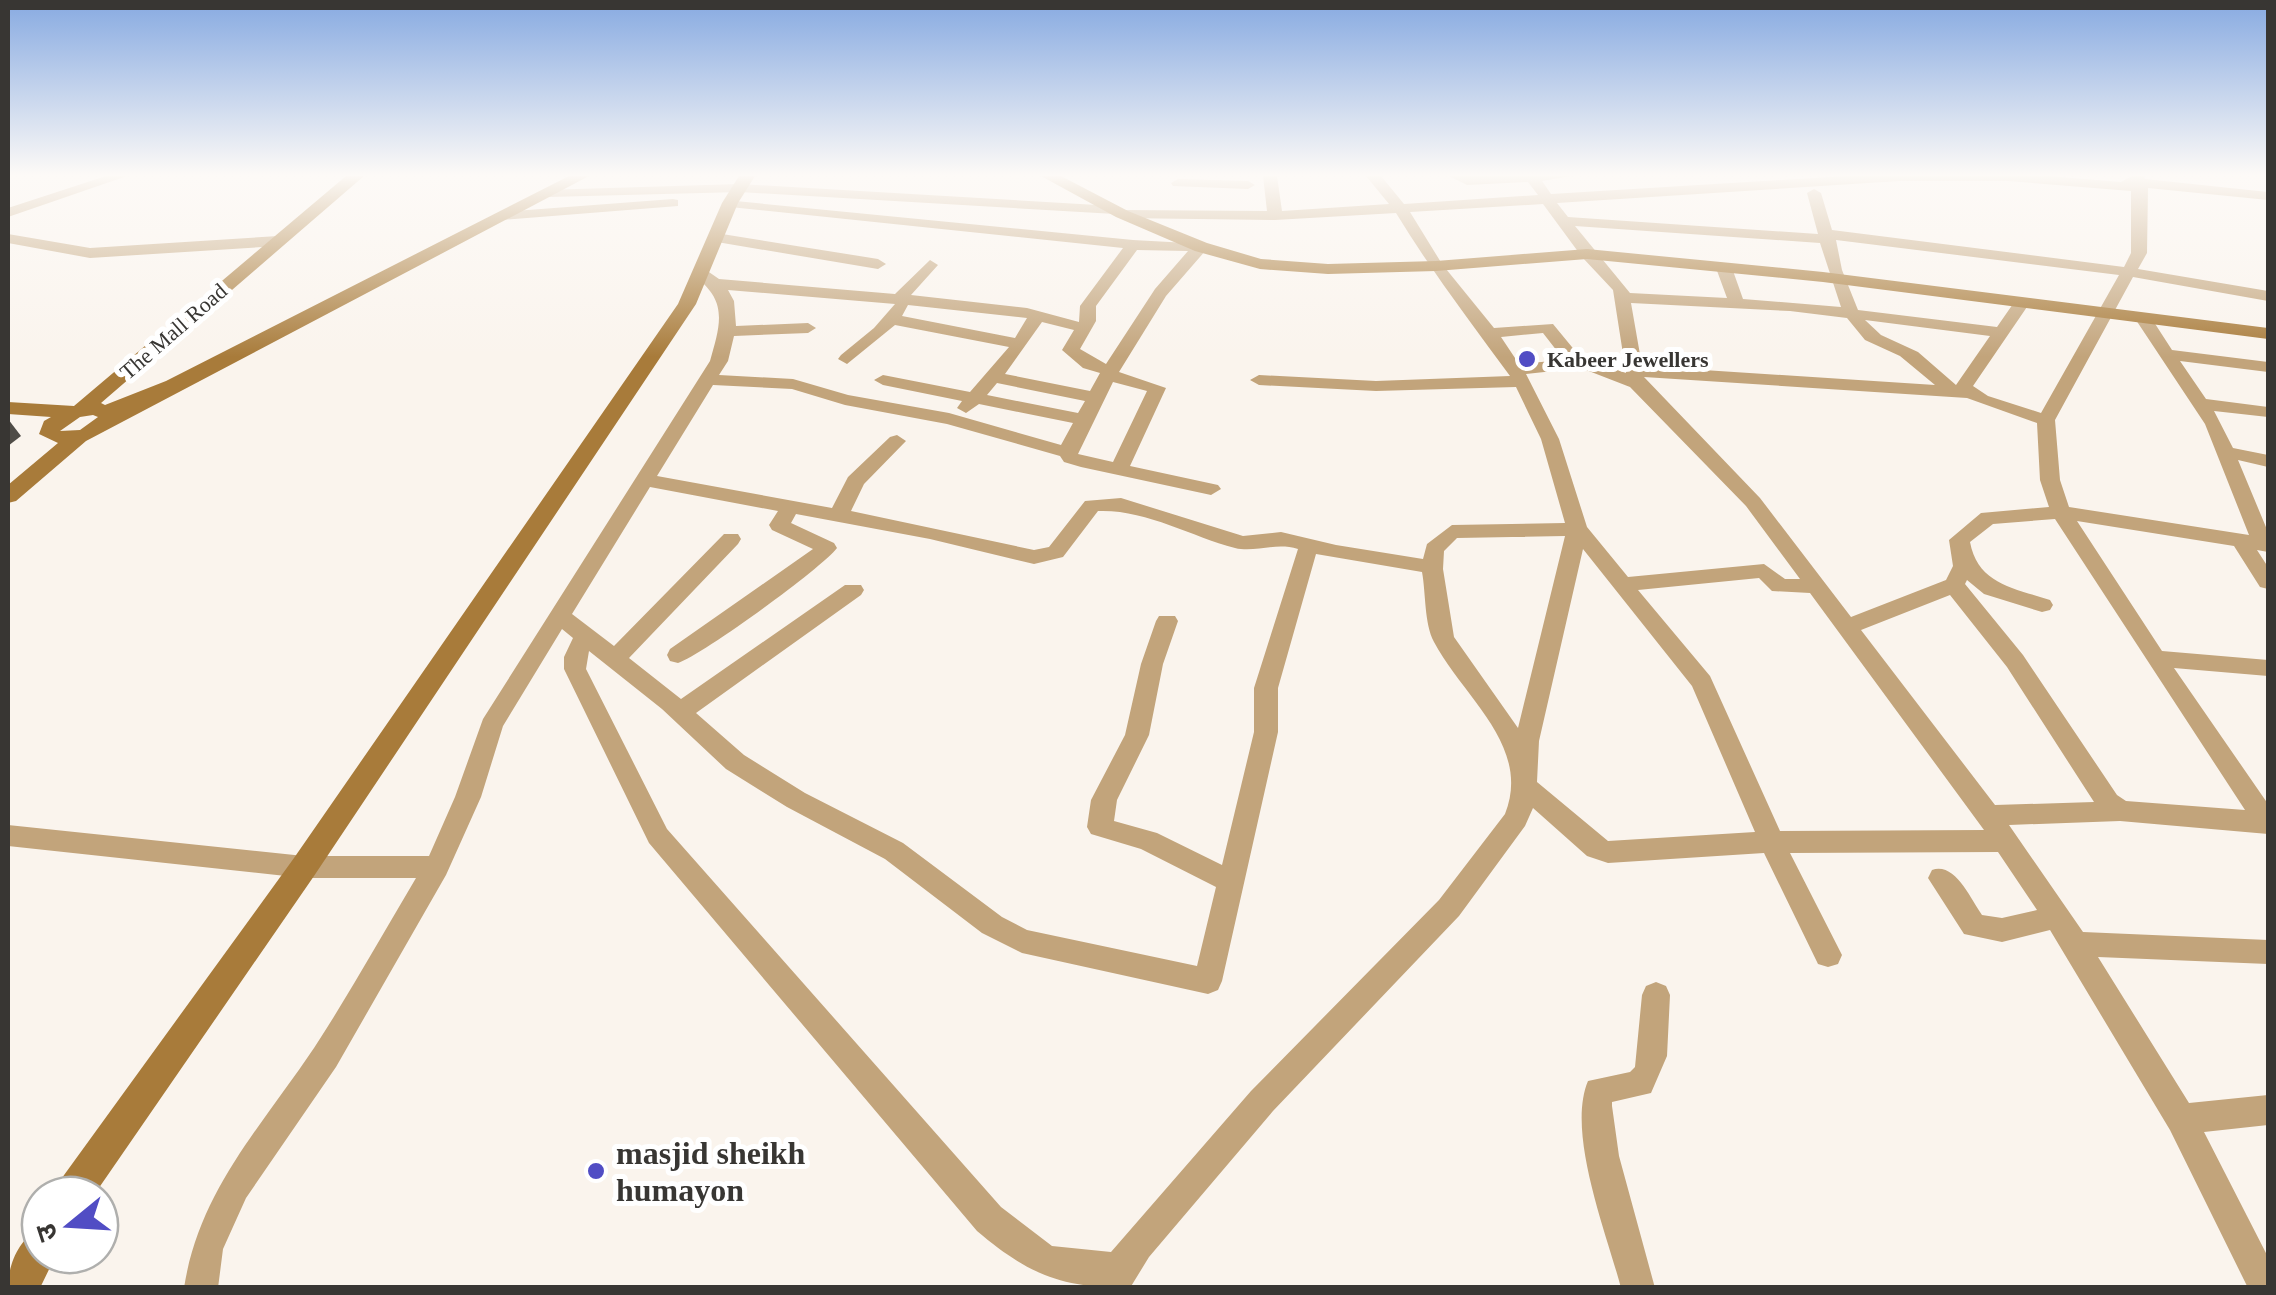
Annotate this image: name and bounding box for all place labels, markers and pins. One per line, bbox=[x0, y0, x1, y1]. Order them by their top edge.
place label: Kabeer Jewellers bbox=[1547, 347, 1709, 372]
marker: Kabeer Jewellers bbox=[1516, 348, 1538, 370]
place label: masjid sheikh humayon bbox=[616, 1135, 806, 1208]
marker: masjid sheikh humayon bbox=[585, 1160, 607, 1182]

